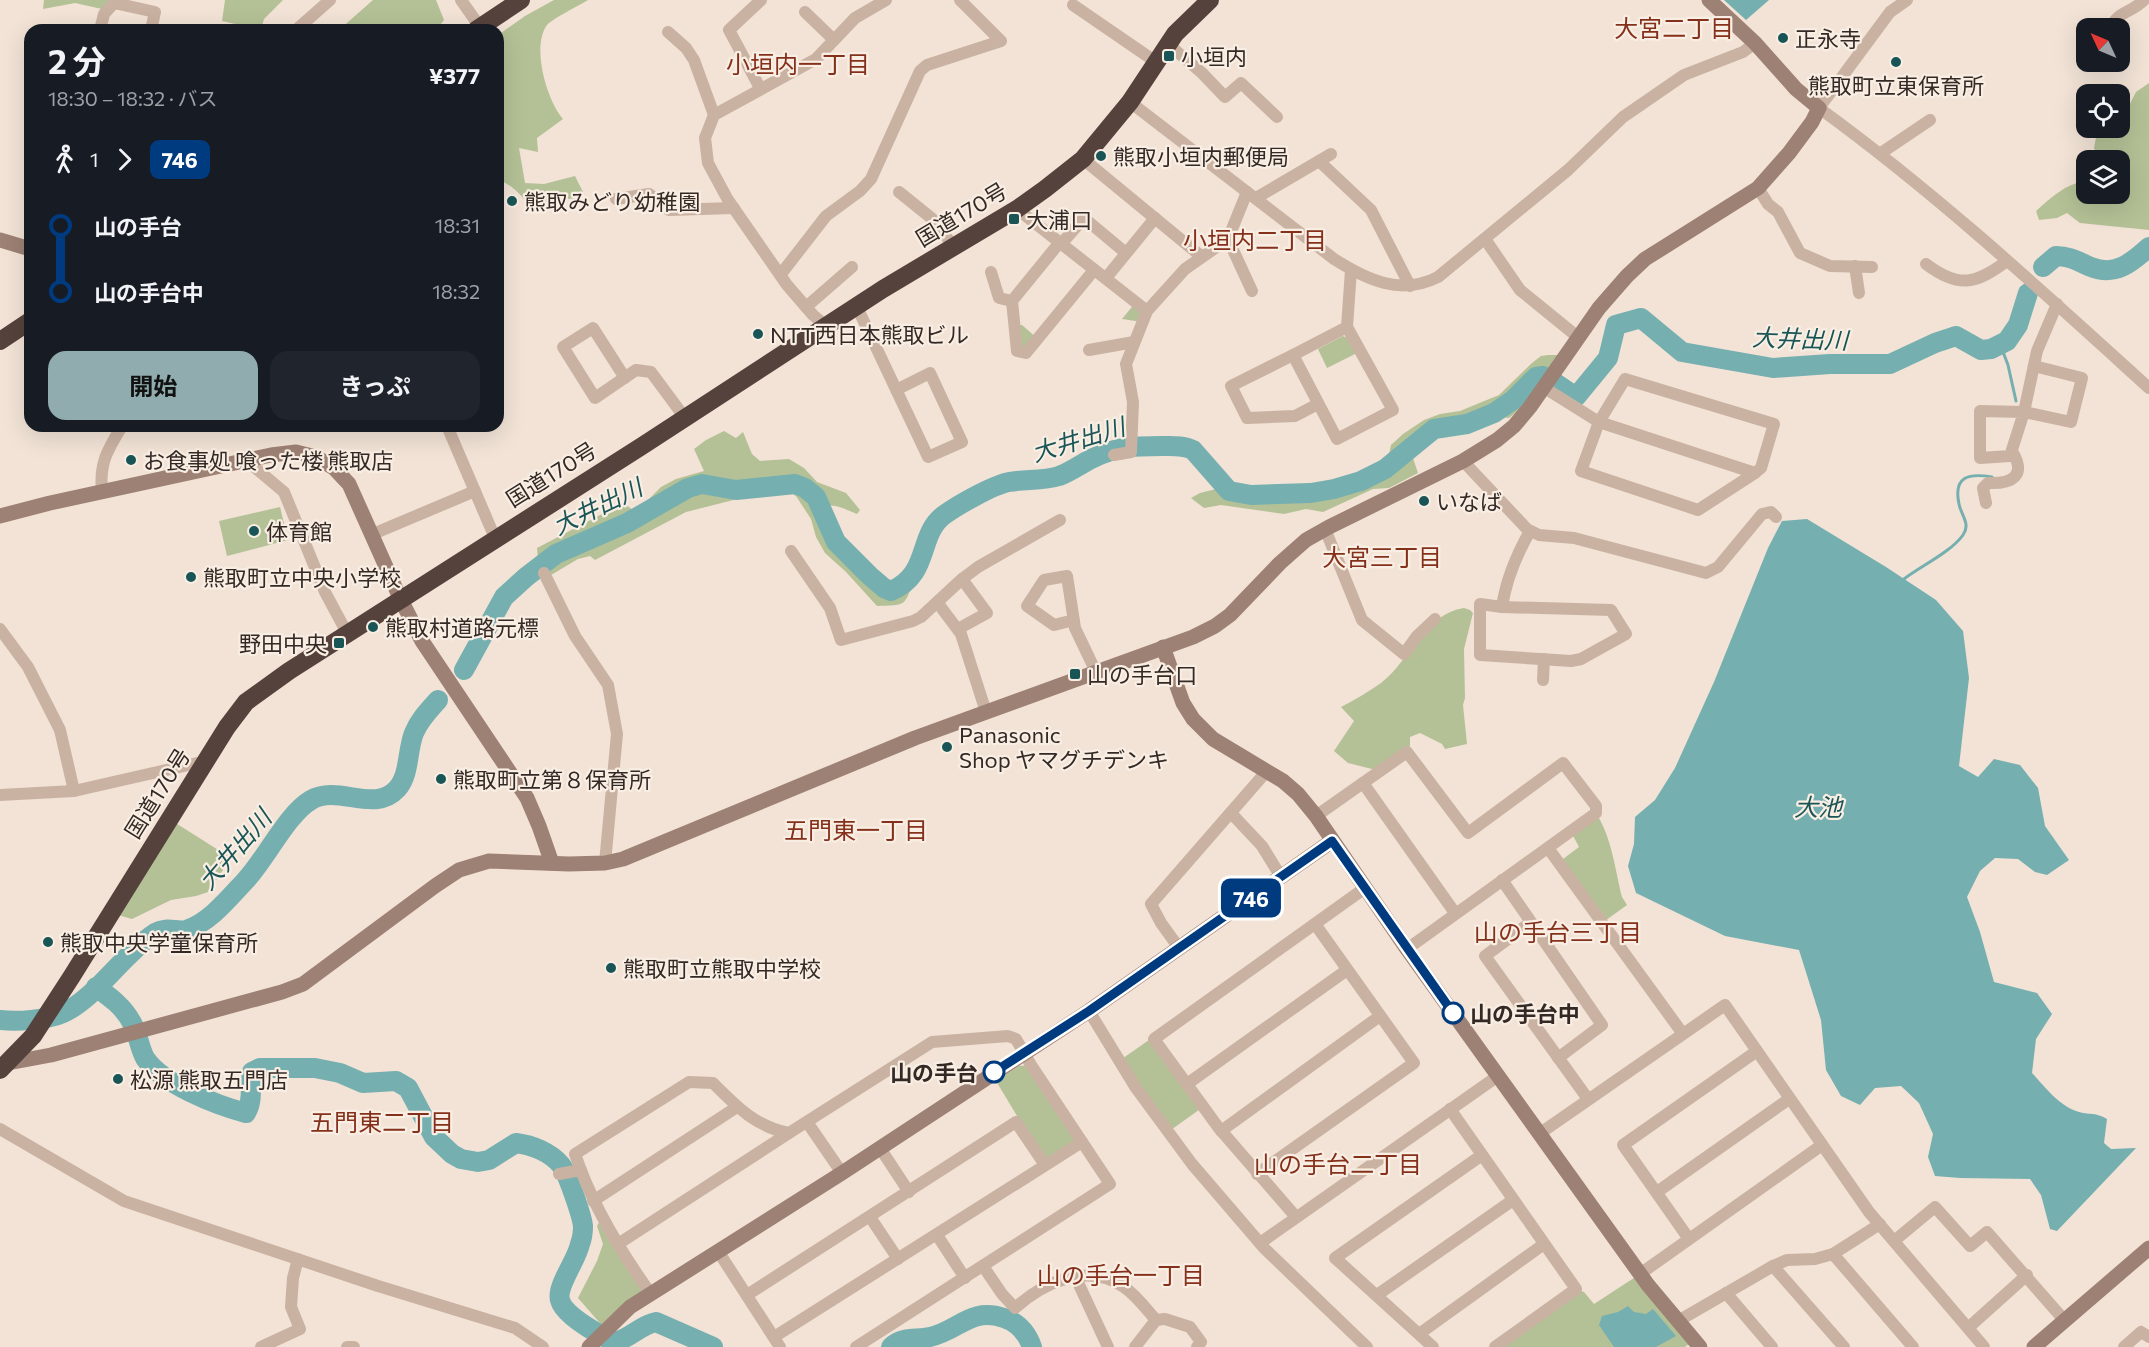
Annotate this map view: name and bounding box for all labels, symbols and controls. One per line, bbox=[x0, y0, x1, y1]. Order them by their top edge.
district label: 大宮二丁目 bbox=[1614, 13, 1734, 42]
north arrow bbox=[2076, 18, 2130, 72]
map controls bbox=[2076, 18, 2130, 204]
place label: 正永寺 bbox=[1795, 25, 1861, 52]
marker: 正永寺 bbox=[1776, 31, 1790, 45]
text: 2 分 bbox=[48, 40, 106, 81]
place label: 小垣内 bbox=[1181, 43, 1247, 70]
district label: 小垣内一丁目 bbox=[726, 49, 870, 78]
marker: 小垣内 bbox=[1162, 49, 1176, 63]
marker: 熊取町立東保育所 bbox=[1889, 55, 1903, 69]
text: ¥377 bbox=[429, 62, 480, 89]
place label: 熊取町立東保育所 bbox=[1808, 72, 1984, 99]
button: locate bbox=[2076, 84, 2130, 138]
text: 18:30 – 18:32 · バス bbox=[48, 86, 218, 110]
icon: walk bbox=[48, 143, 81, 176]
icon: forward bbox=[108, 143, 141, 176]
place label: 熊取小垣内郵便局 bbox=[1113, 143, 1289, 170]
text: 1 bbox=[90, 147, 99, 171]
text: 746 bbox=[162, 147, 198, 172]
marker: 熊取小垣内郵便局 bbox=[1094, 149, 1108, 163]
button: layers bbox=[2076, 150, 2130, 204]
street label: 国道170号 bbox=[911, 176, 1011, 252]
place label: 熊取みどり幼稚園 bbox=[524, 188, 700, 215]
marker: 熊取みどり幼稚園 bbox=[505, 194, 519, 208]
place label: 大浦口 bbox=[1026, 206, 1092, 233]
marker: 大浦口 bbox=[1007, 212, 1021, 226]
text: 山の手台 bbox=[94, 213, 182, 240]
text: 18:31 bbox=[435, 213, 480, 237]
district label: 小垣内二丁目 bbox=[1183, 225, 1327, 254]
text: 山の手台中 bbox=[94, 279, 204, 306]
text: 18:32 bbox=[432, 279, 480, 303]
place label: NTT西日本熊取ビル bbox=[770, 321, 969, 348]
water label: 大井出川 bbox=[1752, 322, 1851, 354]
marker: NTT西日本熊取ビル bbox=[751, 327, 765, 341]
button: 開始 bbox=[48, 351, 258, 420]
button: きっぷ bbox=[270, 351, 480, 420]
water label: 大井出川 bbox=[1028, 410, 1131, 467]
street label: 国道170号 bbox=[501, 436, 601, 512]
place label: お食事処 喰った楼 熊取店 bbox=[143, 447, 393, 474]
marker: お食事処 喰った楼 熊取店 bbox=[124, 453, 138, 467]
water label: 大井出川 bbox=[548, 471, 649, 540]
place label: いなば bbox=[1436, 488, 1502, 515]
marker: いなば bbox=[1417, 494, 1431, 508]
place label: 体育館 bbox=[266, 518, 332, 545]
marker: 体育館 bbox=[247, 524, 261, 538]
district label: 大宮三丁目 bbox=[1322, 542, 1442, 571]
place label: 熊取町立中央小学校 bbox=[203, 564, 401, 591]
marker: 熊取町立中央小学校 bbox=[184, 570, 198, 584]
place label: 熊取村道路元標 bbox=[385, 614, 539, 641]
marker: 熊取村道路元標 bbox=[366, 620, 380, 634]
place label: 野田中央 bbox=[239, 630, 327, 657]
marker: 野田中央 bbox=[332, 636, 346, 650]
place label: 山の手台口 bbox=[1087, 661, 1197, 688]
marker: 山の手台口 bbox=[1068, 667, 1082, 681]
place label: Panasonic Shop ヤマグチデンキ bbox=[959, 721, 1169, 773]
marker: Panasonic Shop ヤマグチデンキ bbox=[940, 740, 954, 754]
street label: 国道170号 bbox=[119, 743, 195, 843]
place label: 熊取町立第８保育所 bbox=[453, 766, 651, 793]
marker: 熊取町立第８保育所 bbox=[434, 772, 448, 786]
water label: 大池 bbox=[1794, 792, 1844, 821]
water label: 大井出川 bbox=[192, 801, 278, 895]
district label: 五門東一丁目 bbox=[784, 815, 928, 844]
line badge: 746 bbox=[1216, 878, 1286, 918]
text: 746 bbox=[1233, 886, 1269, 911]
district label: 山の手台三丁目 bbox=[1474, 917, 1642, 946]
place label: 熊取中央学童保育所 bbox=[60, 929, 258, 956]
marker: 熊取中央学童保育所 bbox=[41, 935, 55, 949]
place label: 熊取町立熊取中学校 bbox=[623, 955, 821, 982]
marker: 熊取町立熊取中学校 bbox=[604, 961, 618, 975]
place label: 山の手台中 bbox=[1470, 1000, 1580, 1027]
marker: 山の手台中 bbox=[1442, 1002, 1464, 1024]
place label: 山の手台 bbox=[890, 1059, 978, 1086]
marker: 山の手台 bbox=[983, 1061, 1005, 1083]
place label: 松源 熊取五門店 bbox=[130, 1066, 288, 1093]
marker: 松源 熊取五門店 bbox=[111, 1072, 125, 1086]
district label: 五門東二丁目 bbox=[310, 1107, 454, 1136]
district label: 山の手台二丁目 bbox=[1254, 1149, 1422, 1178]
district label: 山の手台一丁目 bbox=[1037, 1260, 1205, 1289]

